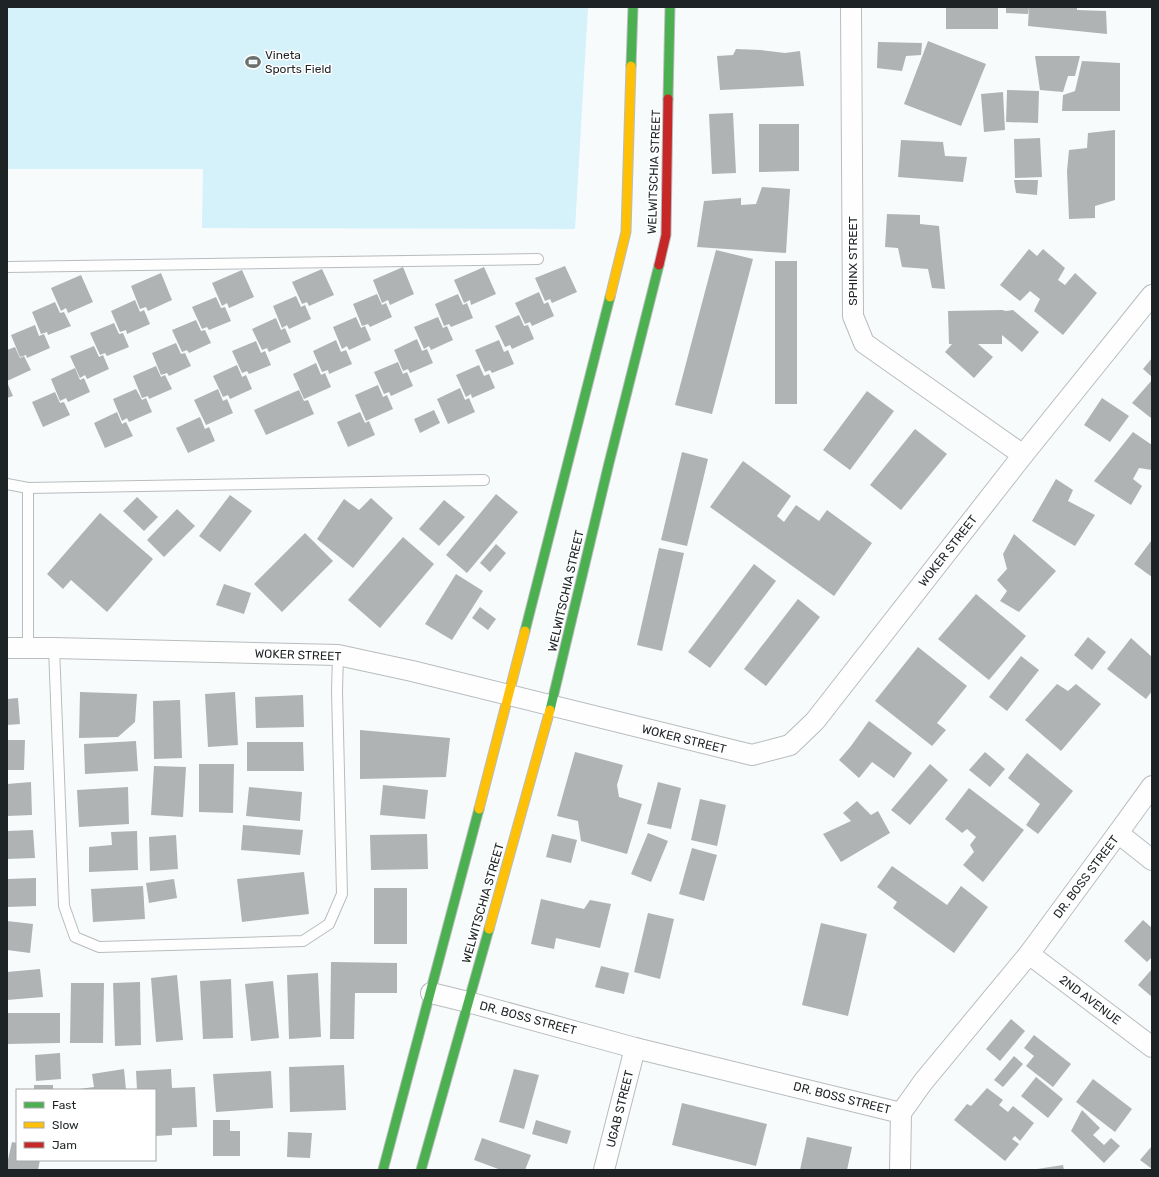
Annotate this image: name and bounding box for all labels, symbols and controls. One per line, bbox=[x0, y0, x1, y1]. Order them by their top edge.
place label: Vineta Sports Field bbox=[265, 48, 332, 76]
sports icon: Vineta Sports Field bbox=[244, 53, 262, 71]
street label: WELWITSCHIA STREET bbox=[645, 109, 663, 234]
street label: SPHINX STREET bbox=[846, 216, 860, 306]
street label: WOKER STREET bbox=[916, 513, 980, 589]
street label: WELWITSCHIA STREET bbox=[545, 529, 587, 653]
street label: WOKER STREET bbox=[254, 646, 342, 664]
street label: WOKER STREET bbox=[640, 722, 728, 756]
street label: DR. BOSS STREET bbox=[1050, 833, 1122, 921]
street label: WELWITSCHIA STREET bbox=[459, 841, 507, 965]
street label: 2ND AVENUE bbox=[1057, 972, 1123, 1028]
street label: DR. BOSS STREET bbox=[478, 998, 578, 1038]
street label: UGAB STREET bbox=[604, 1069, 636, 1149]
street label: DR. BOSS STREET bbox=[792, 1079, 892, 1117]
legend bbox=[16, 1089, 156, 1161]
text: Fast bbox=[52, 1098, 76, 1112]
text: Slow bbox=[52, 1118, 79, 1132]
text: Jam bbox=[52, 1138, 77, 1152]

